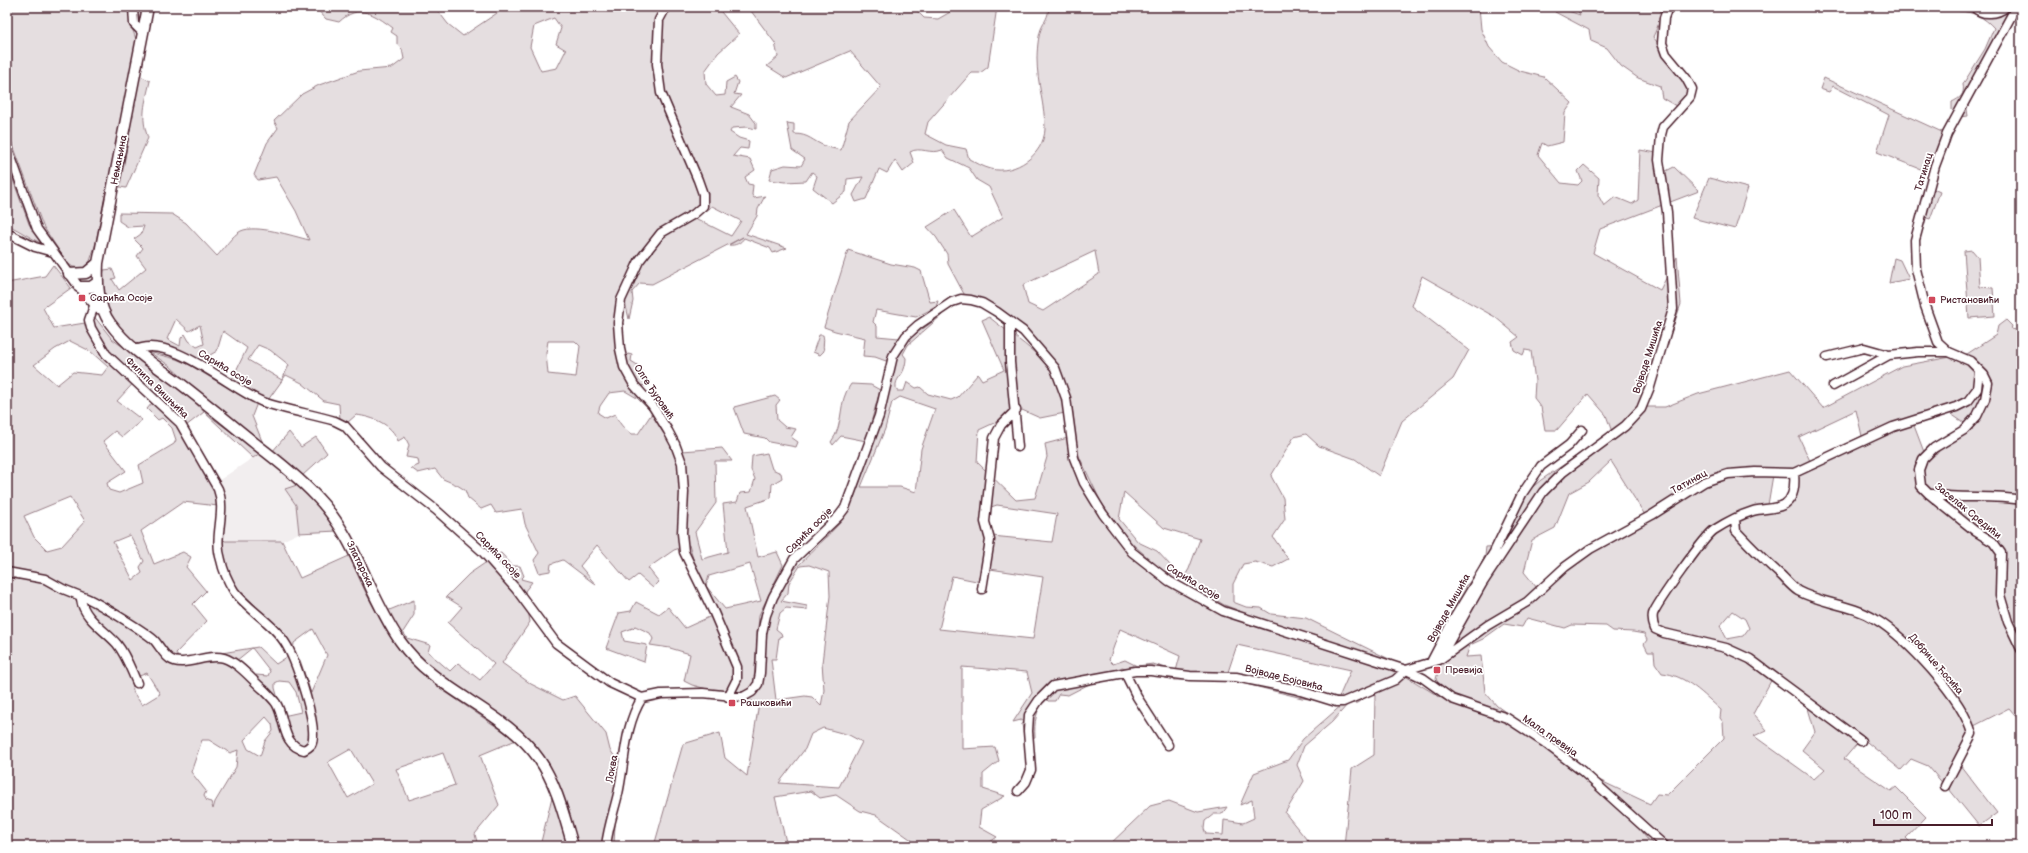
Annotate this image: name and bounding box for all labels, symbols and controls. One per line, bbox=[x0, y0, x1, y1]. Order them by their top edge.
street label: Немањина bbox=[108, 134, 130, 186]
street label: Татинац bbox=[1912, 151, 1936, 193]
place label: Сарића Осоје bbox=[90, 292, 153, 304]
marker: Сарића Осоје bbox=[77, 293, 87, 303]
place label: Ристановићи bbox=[1940, 294, 1999, 306]
marker: Ристановићи bbox=[1927, 295, 1937, 305]
street label: Војводе Мишића bbox=[1630, 319, 1666, 395]
street label: Сарића осоје bbox=[196, 347, 254, 389]
street label: Филипа Вишњића bbox=[123, 355, 191, 421]
street label: Олге Ђуровић bbox=[631, 362, 677, 422]
street label: Татинац bbox=[1669, 467, 1709, 497]
street label: Заселак Средићи bbox=[1932, 481, 2004, 541]
street label: Сарића осоје bbox=[783, 505, 835, 557]
street label: Сарића осоје bbox=[473, 529, 524, 581]
street label: Златарска bbox=[344, 539, 376, 589]
street label: Сарића осоје bbox=[1164, 561, 1222, 603]
street label: Војводе Мишића bbox=[1425, 572, 1473, 644]
street label: Добрице Ћосића bbox=[1906, 631, 1966, 697]
street label: Војводе Бојовића bbox=[1244, 663, 1324, 693]
place label: Превија bbox=[1445, 664, 1483, 676]
marker: Превија bbox=[1432, 665, 1442, 675]
place label: Рашковићи bbox=[740, 697, 792, 709]
marker: Рашковићи bbox=[727, 698, 737, 708]
street label: Мала превија bbox=[1520, 713, 1580, 759]
street label: Локва bbox=[603, 754, 621, 785]
scale bar bbox=[1874, 801, 1992, 827]
text: 100 m bbox=[1880, 808, 1912, 823]

